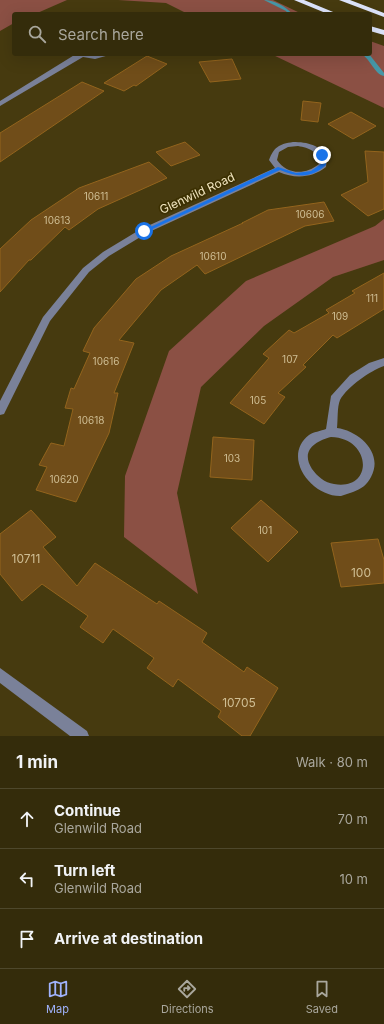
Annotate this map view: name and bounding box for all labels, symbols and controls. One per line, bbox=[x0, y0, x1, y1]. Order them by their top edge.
search box bbox=[12, 12, 372, 56]
icon: search bbox=[26, 23, 48, 45]
text: Search here bbox=[58, 25, 144, 44]
route end bbox=[313, 146, 331, 164]
street label: Glenwild Road bbox=[157, 169, 237, 217]
house number: 10611 bbox=[84, 190, 108, 202]
house number: 10606 bbox=[295, 208, 325, 220]
house number: 10613 bbox=[44, 214, 70, 226]
route start bbox=[135, 222, 153, 240]
house number: 10610 bbox=[200, 250, 226, 262]
house number: 111 bbox=[366, 292, 378, 304]
house number: 109 bbox=[332, 310, 348, 322]
house number: 107 bbox=[282, 353, 298, 365]
house number: 10616 bbox=[93, 355, 119, 367]
house number: 105 bbox=[250, 394, 266, 406]
house number: 10618 bbox=[78, 414, 104, 426]
house number: 103 bbox=[224, 452, 240, 464]
house number: 10620 bbox=[50, 473, 78, 485]
house number: 101 bbox=[258, 524, 272, 536]
house number: 10711 bbox=[12, 551, 40, 566]
house number: 100 bbox=[351, 565, 371, 580]
house number: 10705 bbox=[222, 695, 256, 710]
text: 1 min bbox=[16, 752, 58, 772]
text: Walk · 80 m bbox=[296, 754, 368, 770]
text: Continue bbox=[54, 801, 121, 820]
icon: ahead bbox=[16, 808, 38, 830]
text: 70 m bbox=[338, 811, 368, 827]
text: Glenwild Road bbox=[54, 820, 142, 836]
text: Turn left bbox=[54, 861, 115, 880]
icon: left bbox=[16, 868, 38, 890]
text: 10 m bbox=[339, 871, 368, 887]
text: Glenwild Road bbox=[54, 880, 142, 896]
icon: arrive bbox=[16, 928, 38, 950]
text: Arrive at destination bbox=[54, 929, 203, 948]
tab: Map bbox=[46, 978, 69, 1016]
tab: Directions bbox=[161, 978, 214, 1016]
tab: Saved bbox=[306, 978, 338, 1016]

